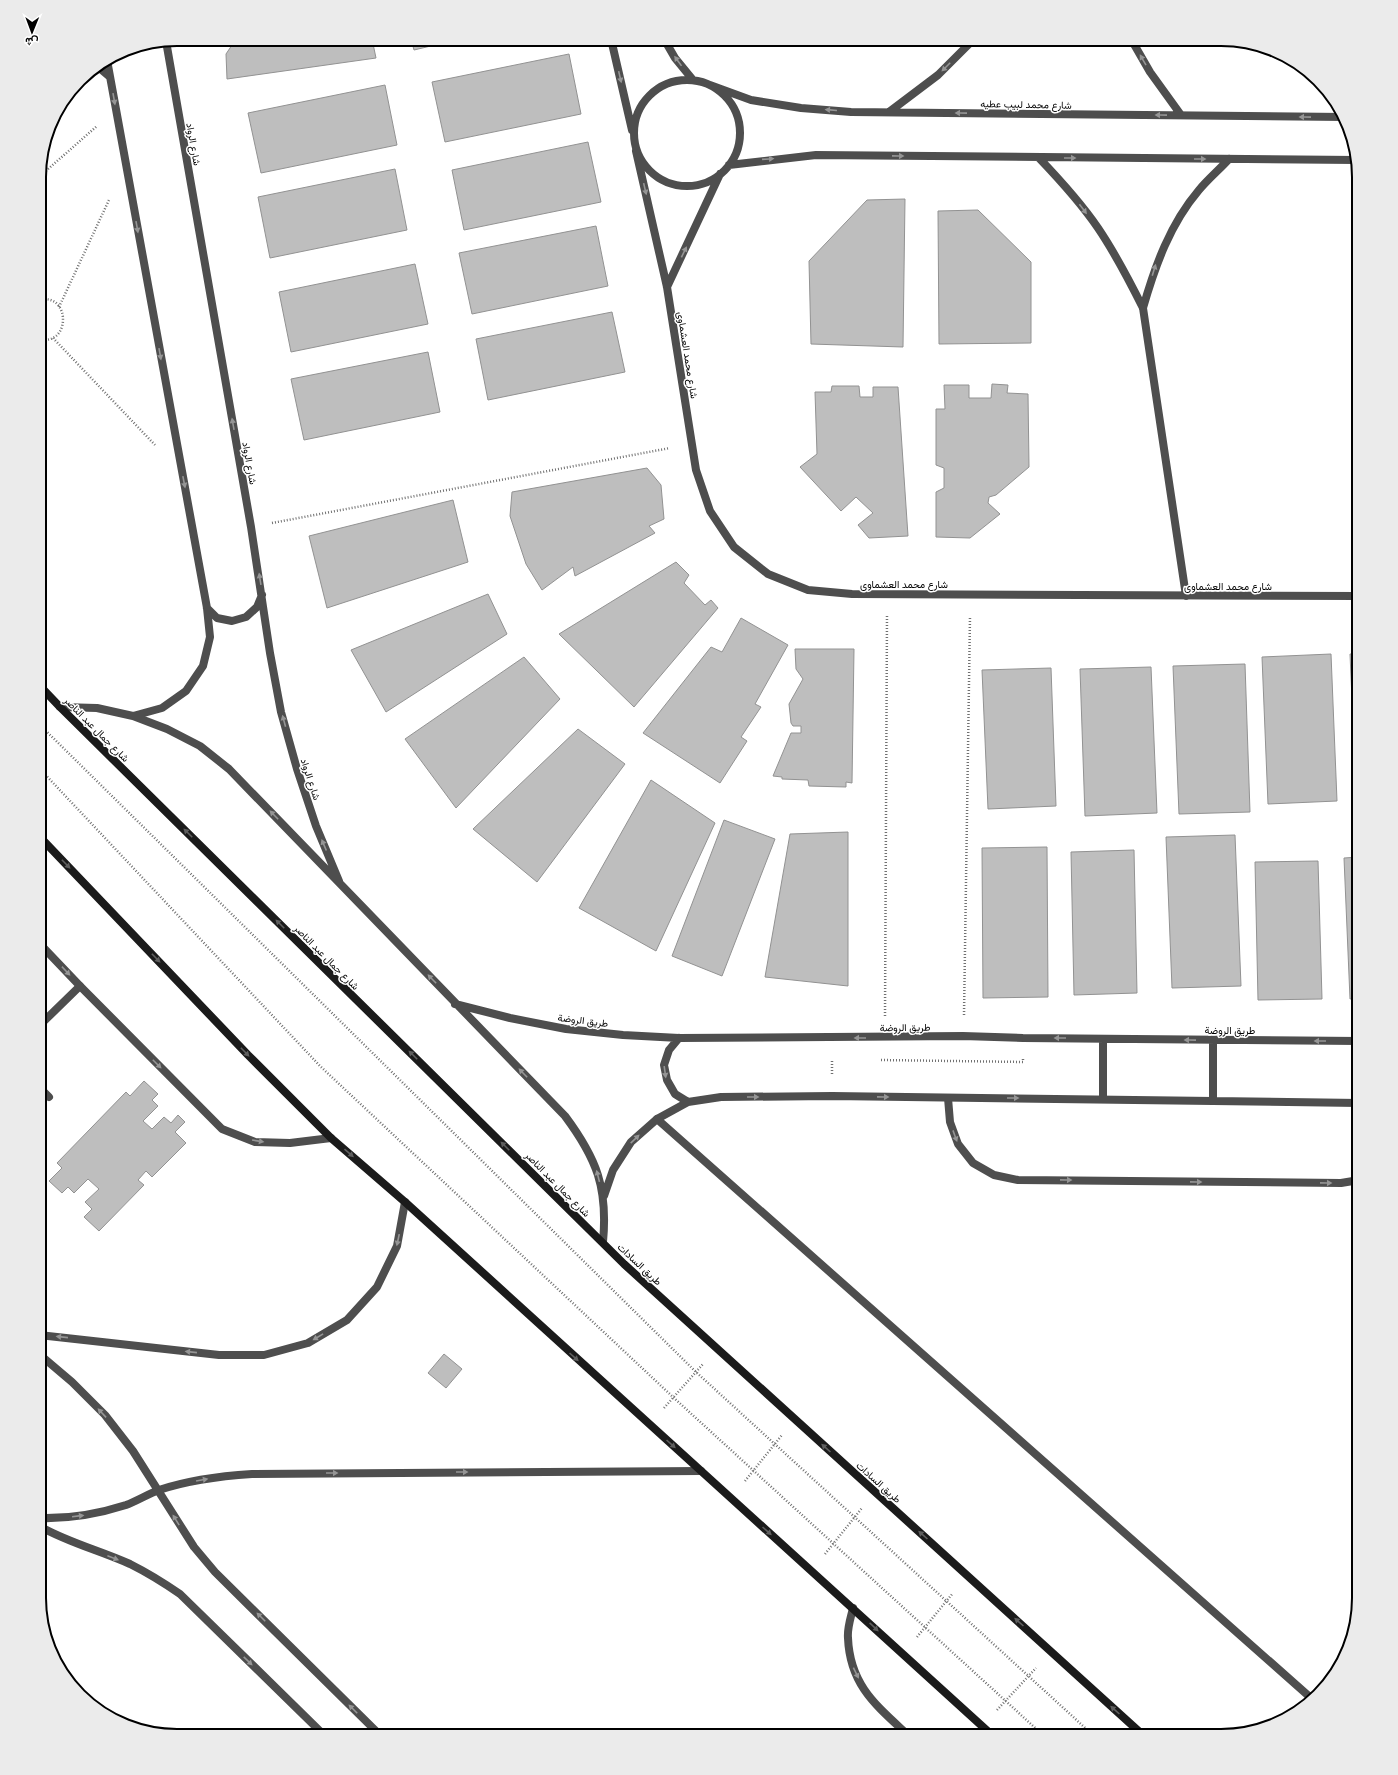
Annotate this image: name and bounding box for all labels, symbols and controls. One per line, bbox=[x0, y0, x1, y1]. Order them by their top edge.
north arrow bbox=[12, 12, 52, 52]
text: ش bbox=[25, 35, 39, 48]
one-way arrow bbox=[1139, 54, 1146, 66]
one-way arrow bbox=[673, 55, 682, 66]
one-way arrow bbox=[941, 62, 951, 72]
one-way arrow bbox=[617, 71, 623, 83]
one-way arrow bbox=[111, 93, 117, 105]
street label: شارع محمد لبيب عطيه bbox=[980, 98, 1072, 112]
one-way arrow bbox=[825, 107, 837, 114]
one-way arrow bbox=[954, 110, 967, 116]
one-way arrow bbox=[1154, 112, 1167, 118]
one-way arrow bbox=[1298, 114, 1311, 120]
street label: شارع الرواد bbox=[183, 122, 203, 167]
one-way arrow bbox=[892, 153, 905, 159]
one-way arrow bbox=[1064, 155, 1077, 161]
one-way arrow bbox=[762, 156, 774, 163]
one-way arrow bbox=[1194, 156, 1207, 162]
one-way arrow bbox=[642, 183, 648, 195]
one-way arrow bbox=[1079, 203, 1087, 214]
one-way arrow bbox=[134, 220, 140, 233]
one-way arrow bbox=[681, 246, 687, 258]
one-way arrow bbox=[1151, 264, 1157, 276]
street label: شارع محمد العشماوى bbox=[674, 311, 700, 400]
one-way arrow bbox=[158, 348, 164, 361]
one-way arrow bbox=[230, 418, 236, 430]
street label: شارع الرواد bbox=[239, 441, 259, 486]
one-way arrow bbox=[181, 476, 187, 488]
one-way arrow bbox=[257, 573, 263, 586]
street label: شارع محمد العشماوى bbox=[860, 579, 948, 591]
street label: شارع محمد العشماوى bbox=[1184, 581, 1272, 593]
street label: شارع جمال عبد الناصر bbox=[61, 694, 131, 765]
one-way arrow bbox=[281, 715, 287, 727]
street label: شارع الرواد bbox=[298, 757, 322, 802]
one-way arrow bbox=[269, 810, 279, 820]
one-way arrow bbox=[183, 828, 193, 838]
one-way arrow bbox=[320, 838, 326, 850]
one-way arrow bbox=[61, 859, 71, 869]
one-way arrow bbox=[275, 919, 285, 929]
street label: شارع جمال عبد الناصر bbox=[291, 922, 361, 993]
one-way arrow bbox=[151, 953, 161, 963]
one-way arrow bbox=[61, 966, 71, 976]
one-way arrow bbox=[428, 974, 437, 984]
street label: طريق الروضة bbox=[557, 1012, 609, 1030]
street label: طريق الروضة bbox=[880, 1022, 931, 1034]
street label: طريق الروضة bbox=[1205, 1025, 1256, 1037]
one-way arrow bbox=[853, 1035, 866, 1041]
one-way arrow bbox=[1054, 1035, 1066, 1042]
one-way arrow bbox=[1183, 1037, 1196, 1043]
one-way arrow bbox=[1313, 1038, 1326, 1044]
one-way arrow bbox=[241, 1047, 250, 1057]
one-way arrow bbox=[408, 1050, 418, 1060]
one-way arrow bbox=[152, 1059, 162, 1069]
one-way arrow bbox=[662, 1066, 669, 1078]
one-way arrow bbox=[518, 1068, 528, 1078]
one-way arrow bbox=[747, 1094, 760, 1100]
one-way arrow bbox=[877, 1094, 890, 1100]
one-way arrow bbox=[1007, 1095, 1020, 1101]
one-way arrow bbox=[952, 1130, 958, 1142]
one-way arrow bbox=[630, 1134, 640, 1144]
one-way arrow bbox=[251, 1138, 264, 1144]
one-way arrow bbox=[500, 1141, 510, 1151]
one-way arrow bbox=[343, 1148, 354, 1157]
street label: شارع جمال عبد الناصر bbox=[522, 1149, 592, 1220]
one-way arrow bbox=[595, 1170, 601, 1182]
one-way arrow bbox=[1060, 1177, 1073, 1183]
one-way arrow bbox=[1190, 1178, 1202, 1185]
one-way arrow bbox=[1320, 1180, 1333, 1186]
one-way arrow bbox=[395, 1234, 401, 1246]
street label: طريق السادات bbox=[615, 1241, 664, 1289]
one-way arrow bbox=[56, 1334, 68, 1341]
one-way arrow bbox=[312, 1334, 324, 1341]
one-way arrow bbox=[185, 1348, 197, 1355]
one-way arrow bbox=[569, 1352, 580, 1361]
one-way arrow bbox=[97, 1408, 107, 1418]
one-way arrow bbox=[666, 1439, 676, 1448]
one-way arrow bbox=[821, 1443, 831, 1452]
street label: طريق السادات bbox=[854, 1460, 903, 1506]
one-way arrow bbox=[456, 1469, 469, 1475]
one-way arrow bbox=[326, 1470, 339, 1476]
one-way arrow bbox=[196, 1477, 208, 1483]
one-way arrow bbox=[72, 1513, 84, 1519]
one-way arrow bbox=[172, 1514, 179, 1526]
one-way arrow bbox=[762, 1526, 772, 1536]
one-way arrow bbox=[918, 1531, 927, 1540]
one-way arrow bbox=[108, 1555, 120, 1561]
one-way arrow bbox=[256, 1612, 266, 1622]
one-way arrow bbox=[1014, 1618, 1024, 1627]
one-way arrow bbox=[869, 1623, 879, 1632]
one-way arrow bbox=[243, 1656, 253, 1666]
one-way arrow bbox=[853, 1667, 859, 1679]
one-way arrow bbox=[348, 1704, 358, 1714]
one-way arrow bbox=[1110, 1705, 1120, 1714]

